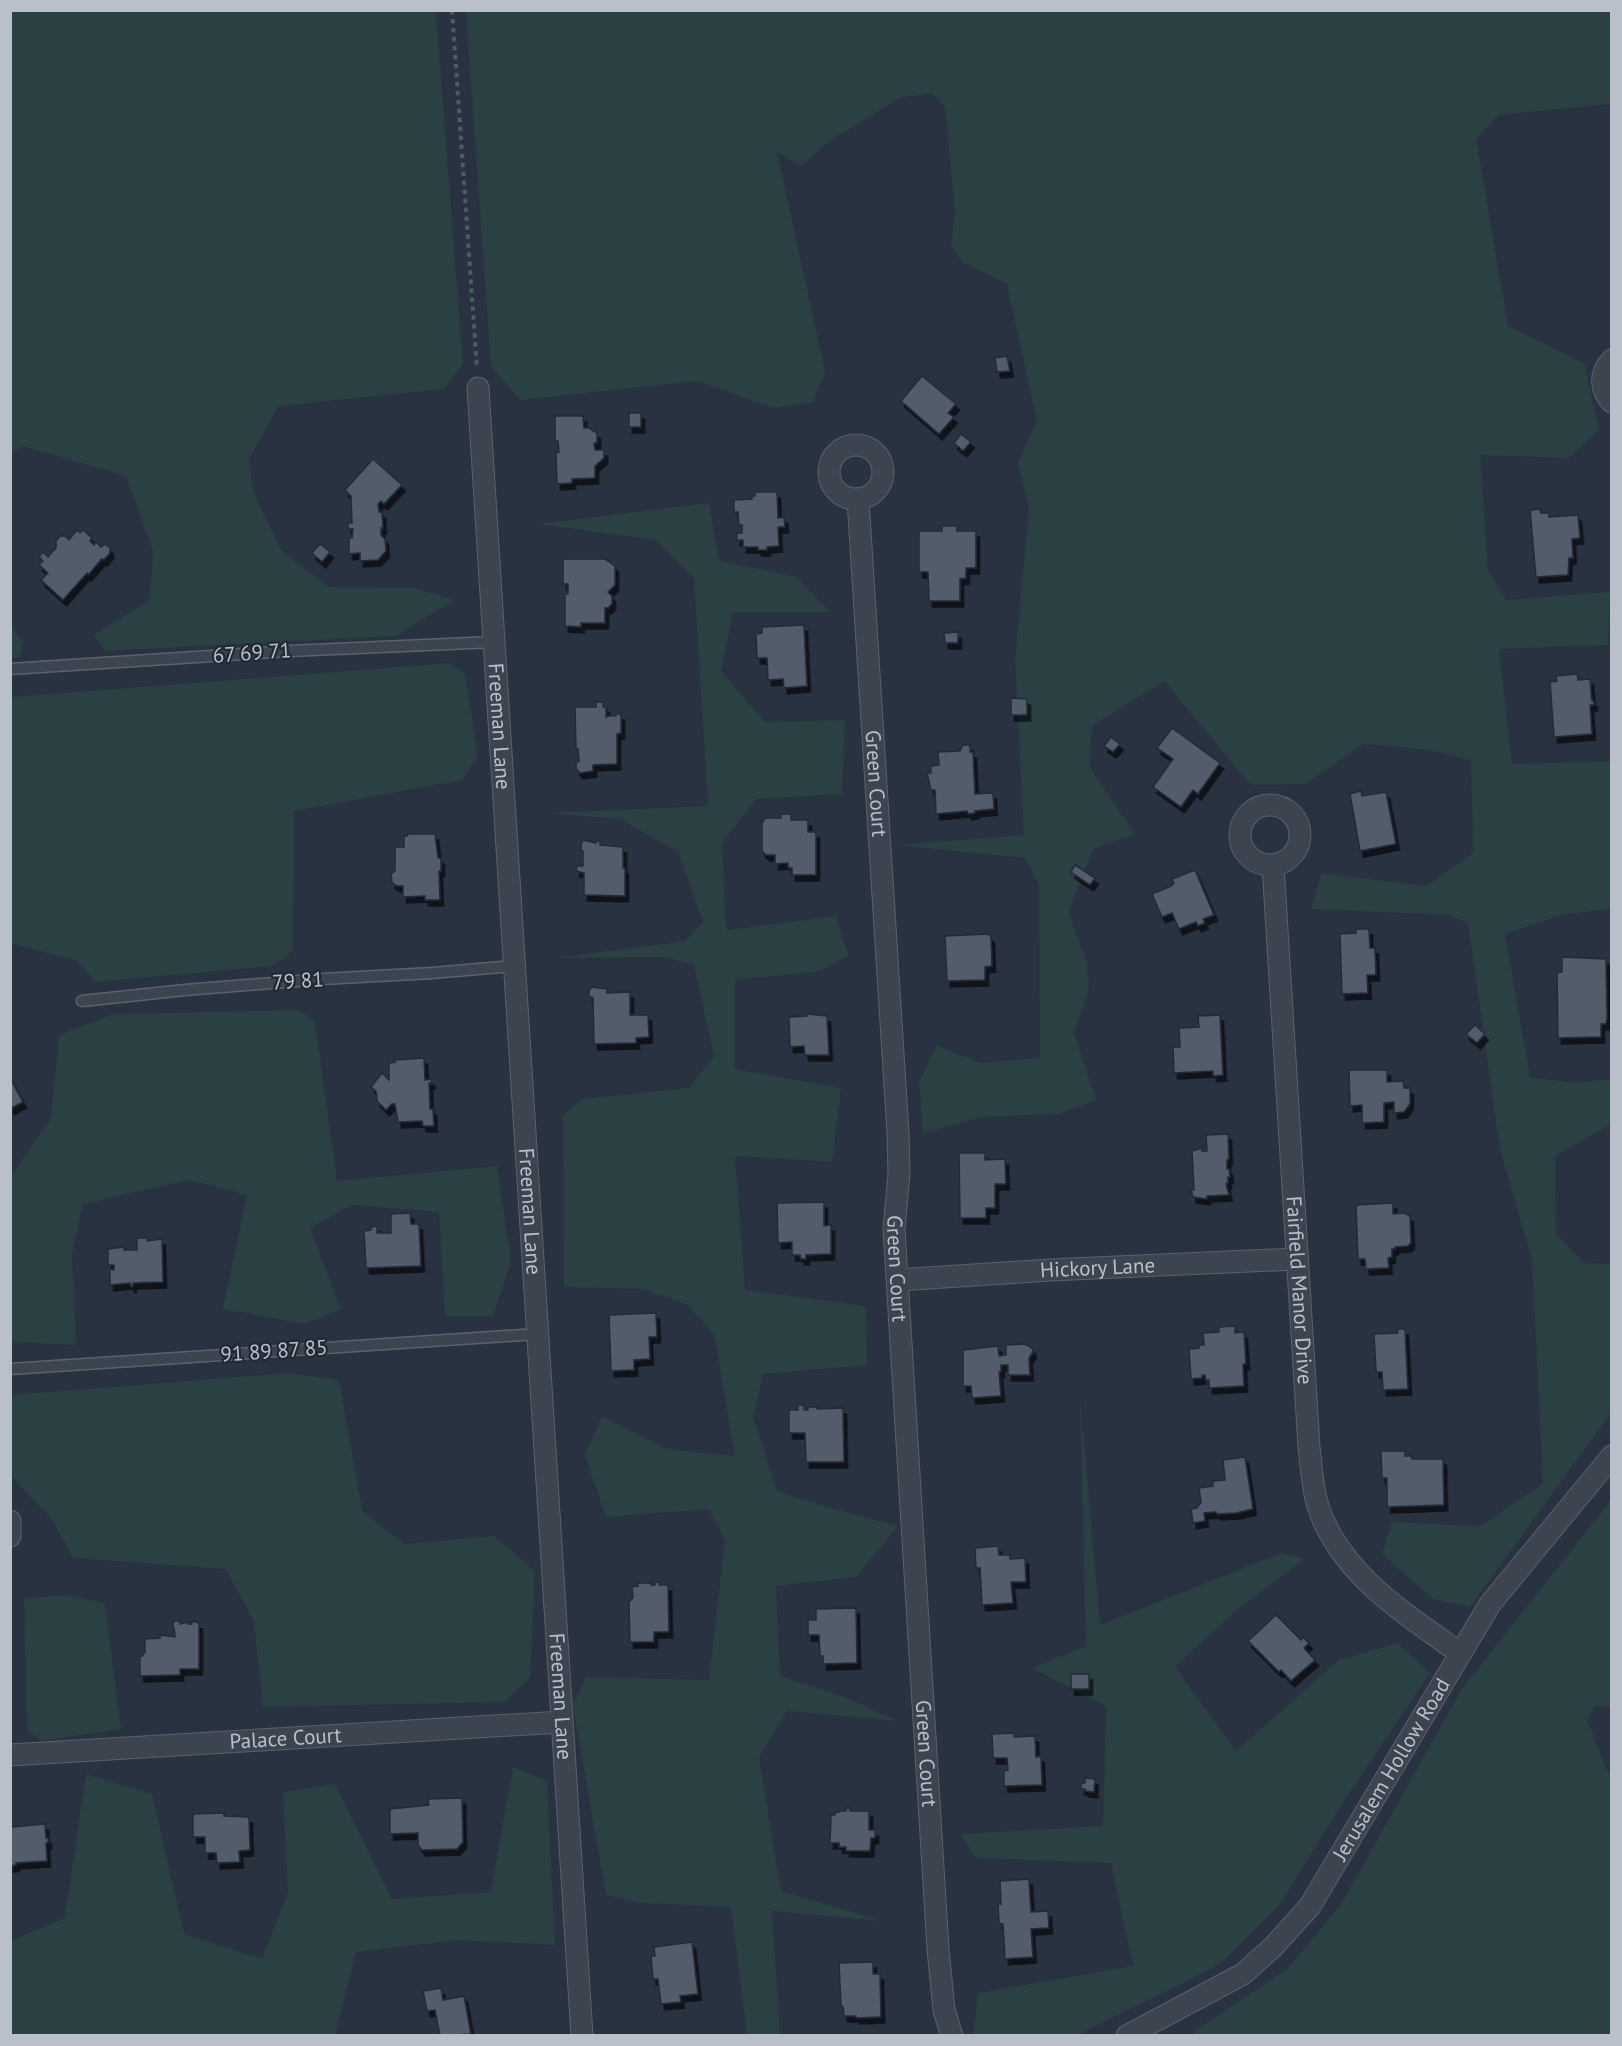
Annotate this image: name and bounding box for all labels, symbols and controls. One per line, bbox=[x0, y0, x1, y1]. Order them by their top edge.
street label: 67 69 71 bbox=[212, 636, 292, 669]
street label: Freeman Lane bbox=[482, 662, 517, 790]
street label: Green Court bbox=[860, 729, 893, 838]
street label: 79 81 bbox=[271, 965, 325, 996]
street label: Freeman Lane bbox=[513, 1147, 548, 1275]
street label: Fairfield Manor Drive bbox=[1280, 1195, 1319, 1385]
street label: Green Court bbox=[881, 1214, 914, 1323]
street label: Hickory Lane bbox=[1039, 1251, 1156, 1284]
street label: 91 89 87 85 bbox=[220, 1333, 328, 1368]
street label: Freeman Lane bbox=[544, 1632, 579, 1760]
street label: Jerusalem Hollow Road bbox=[1326, 1673, 1456, 1866]
street label: Green Court bbox=[910, 1699, 943, 1808]
street label: Palace Court bbox=[229, 1721, 342, 1755]

